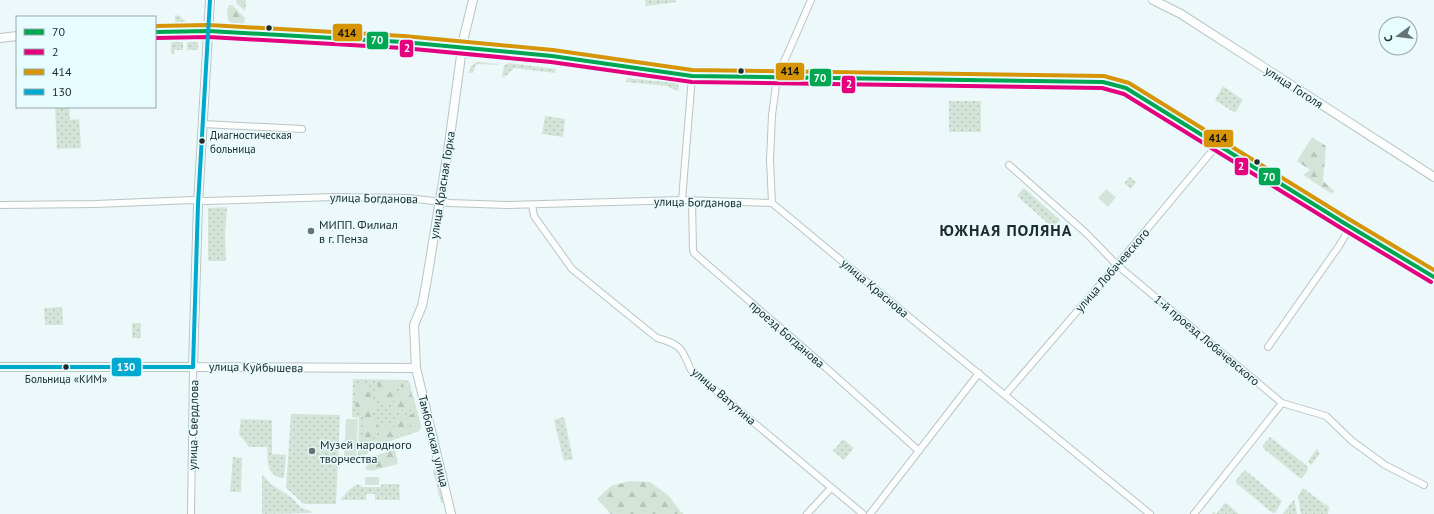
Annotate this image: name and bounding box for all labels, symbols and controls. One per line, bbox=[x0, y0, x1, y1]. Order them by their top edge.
legend bbox=[16, 16, 156, 108]
north arrow bbox=[1378, 16, 1418, 56]
unlabelled marker bbox=[264, 23, 274, 33]
line badge: 414 bbox=[332, 23, 363, 42]
text: 70 bbox=[52, 24, 66, 39]
text: 414 bbox=[338, 26, 357, 40]
line badge: 70 bbox=[366, 31, 389, 50]
text: 70 bbox=[371, 33, 383, 47]
text: С bbox=[1381, 34, 1396, 43]
line badge: 2 bbox=[399, 39, 414, 58]
text: 2 bbox=[404, 41, 410, 55]
text: 2 bbox=[52, 44, 59, 59]
line badge: 414 bbox=[775, 62, 805, 81]
street label: улица Гоголя bbox=[1262, 63, 1326, 111]
text: 414 bbox=[52, 64, 72, 79]
text: 414 bbox=[781, 64, 800, 78]
unlabelled marker bbox=[736, 66, 746, 76]
line badge: 70 bbox=[809, 68, 832, 87]
text: 70 bbox=[814, 71, 826, 85]
line badge: 2 bbox=[841, 75, 856, 94]
text: 2 bbox=[846, 77, 852, 91]
text: 130 bbox=[52, 84, 72, 99]
place label: Диагностическая больница bbox=[210, 128, 292, 156]
line badge: 414 bbox=[1203, 129, 1234, 148]
street label: улица Красная Горка bbox=[426, 130, 458, 240]
text: 414 bbox=[1209, 131, 1228, 145]
marker: Диагностическая больница bbox=[197, 136, 207, 146]
line badge: 2 bbox=[1234, 157, 1249, 176]
unlabelled marker bbox=[1252, 157, 1262, 167]
text: 2 bbox=[1238, 159, 1244, 173]
line badge: 70 bbox=[1258, 167, 1281, 186]
text: 70 bbox=[1263, 170, 1275, 184]
street label: улица Богданова bbox=[330, 190, 418, 206]
street label: улица Богданова bbox=[654, 194, 742, 210]
place label: МИПП. Филиал в г. Пенза bbox=[319, 217, 398, 246]
district label: ЮЖНАЯ ПОЛЯНА bbox=[940, 220, 1072, 240]
street label: улица Лобачевского bbox=[1072, 225, 1152, 315]
marker: МИПП. Филиал в г. Пенза bbox=[306, 226, 316, 236]
street label: улица Краснова bbox=[838, 255, 912, 321]
street label: 1-й проезд Лобачевского bbox=[1151, 291, 1263, 389]
street label: проезд Богданова bbox=[746, 297, 828, 371]
line badge: 130 bbox=[111, 357, 142, 377]
street label: улица Куйбышева bbox=[209, 359, 303, 375]
text: 130 bbox=[117, 360, 135, 374]
marker: Больница «КИМ» bbox=[61, 362, 71, 372]
street label: улица Ватутина bbox=[689, 364, 759, 428]
place label: Больница «КИМ» bbox=[25, 372, 107, 386]
street label: улица Свердлова bbox=[185, 380, 201, 470]
street label: Тамбовская улица bbox=[415, 393, 453, 489]
place label: Музей народного творчества bbox=[320, 437, 412, 466]
marker: Музей народного творчества bbox=[307, 446, 317, 456]

